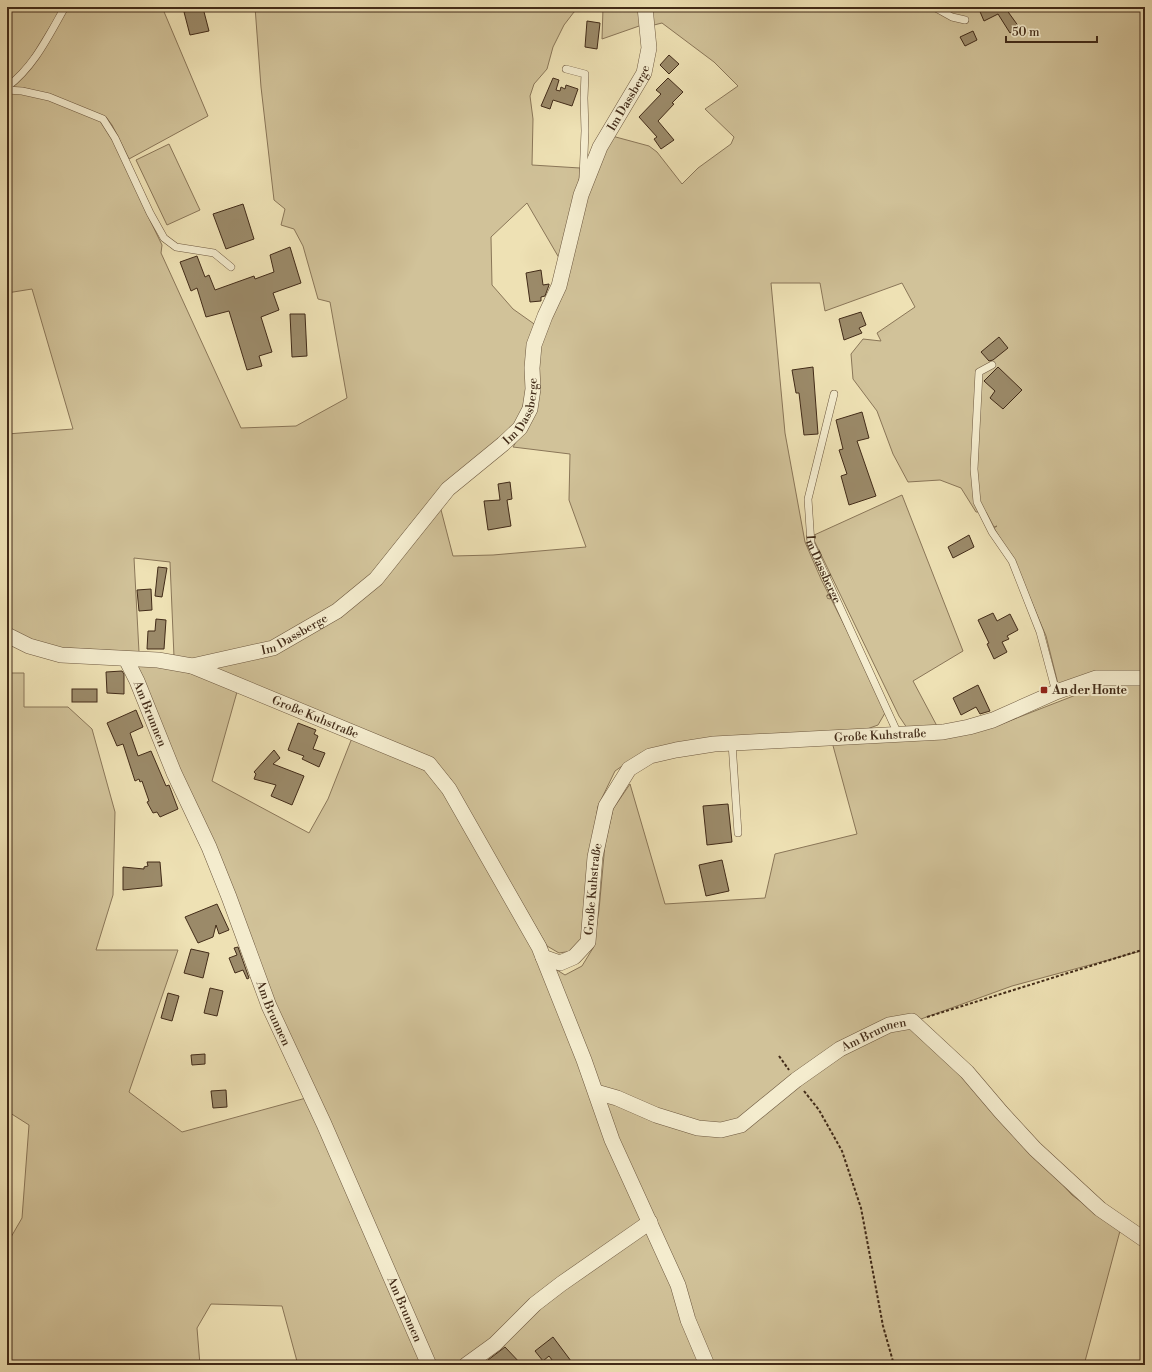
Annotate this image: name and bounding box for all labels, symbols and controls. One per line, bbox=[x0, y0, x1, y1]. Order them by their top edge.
scale bar bbox=[1006, 18, 1097, 44]
text: 50 m bbox=[1012, 25, 1040, 40]
street label: Im Dassberge bbox=[604, 64, 653, 134]
street label: Im Dassberge bbox=[500, 378, 541, 448]
street label: Im Dassberge bbox=[802, 534, 845, 606]
street label: Im Dassberge bbox=[260, 611, 330, 658]
street label: Am Brunnen bbox=[130, 678, 170, 749]
place label: An der Honte bbox=[1051, 683, 1127, 698]
marker: An der Honte bbox=[1039, 685, 1049, 695]
street label: Große Kuhstraße bbox=[270, 692, 361, 742]
street label: Große Kuhstraße bbox=[834, 725, 927, 745]
street label: Große Kuhstraße bbox=[581, 842, 605, 936]
street label: Am Brunnen bbox=[253, 978, 294, 1048]
street label: Am Brunnen bbox=[838, 1015, 907, 1055]
street label: Am Brunnen bbox=[384, 1274, 426, 1344]

